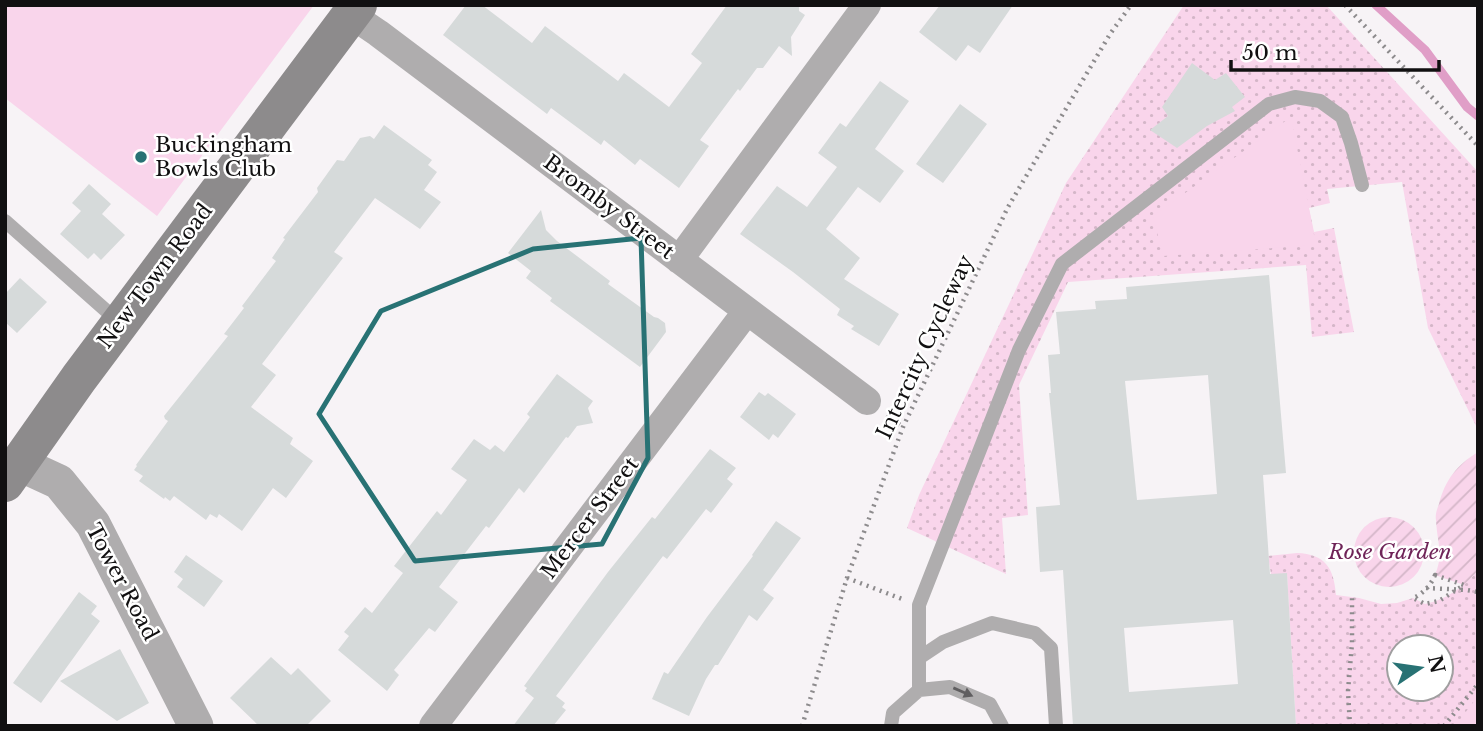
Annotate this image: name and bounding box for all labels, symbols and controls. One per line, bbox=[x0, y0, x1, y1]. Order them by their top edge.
scale bar bbox=[1231, 28, 1439, 72]
text: 50 m bbox=[1242, 40, 1298, 66]
place label: Buckingham Bowls Club bbox=[155, 132, 293, 182]
marker: Buckingham Bowls Club bbox=[133, 149, 149, 165]
street label: Bromby Street bbox=[538, 149, 680, 265]
street label: New Town Road bbox=[92, 198, 218, 354]
street label: Intercity Cycleway bbox=[871, 250, 979, 443]
street label: Mercer Street bbox=[536, 452, 644, 584]
street label: Tower Road bbox=[80, 519, 164, 645]
park label: Rose Garden bbox=[1327, 539, 1452, 565]
north arrow bbox=[1385, 633, 1455, 703]
text: N bbox=[1423, 653, 1449, 676]
one-way arrow bbox=[952, 687, 973, 698]

